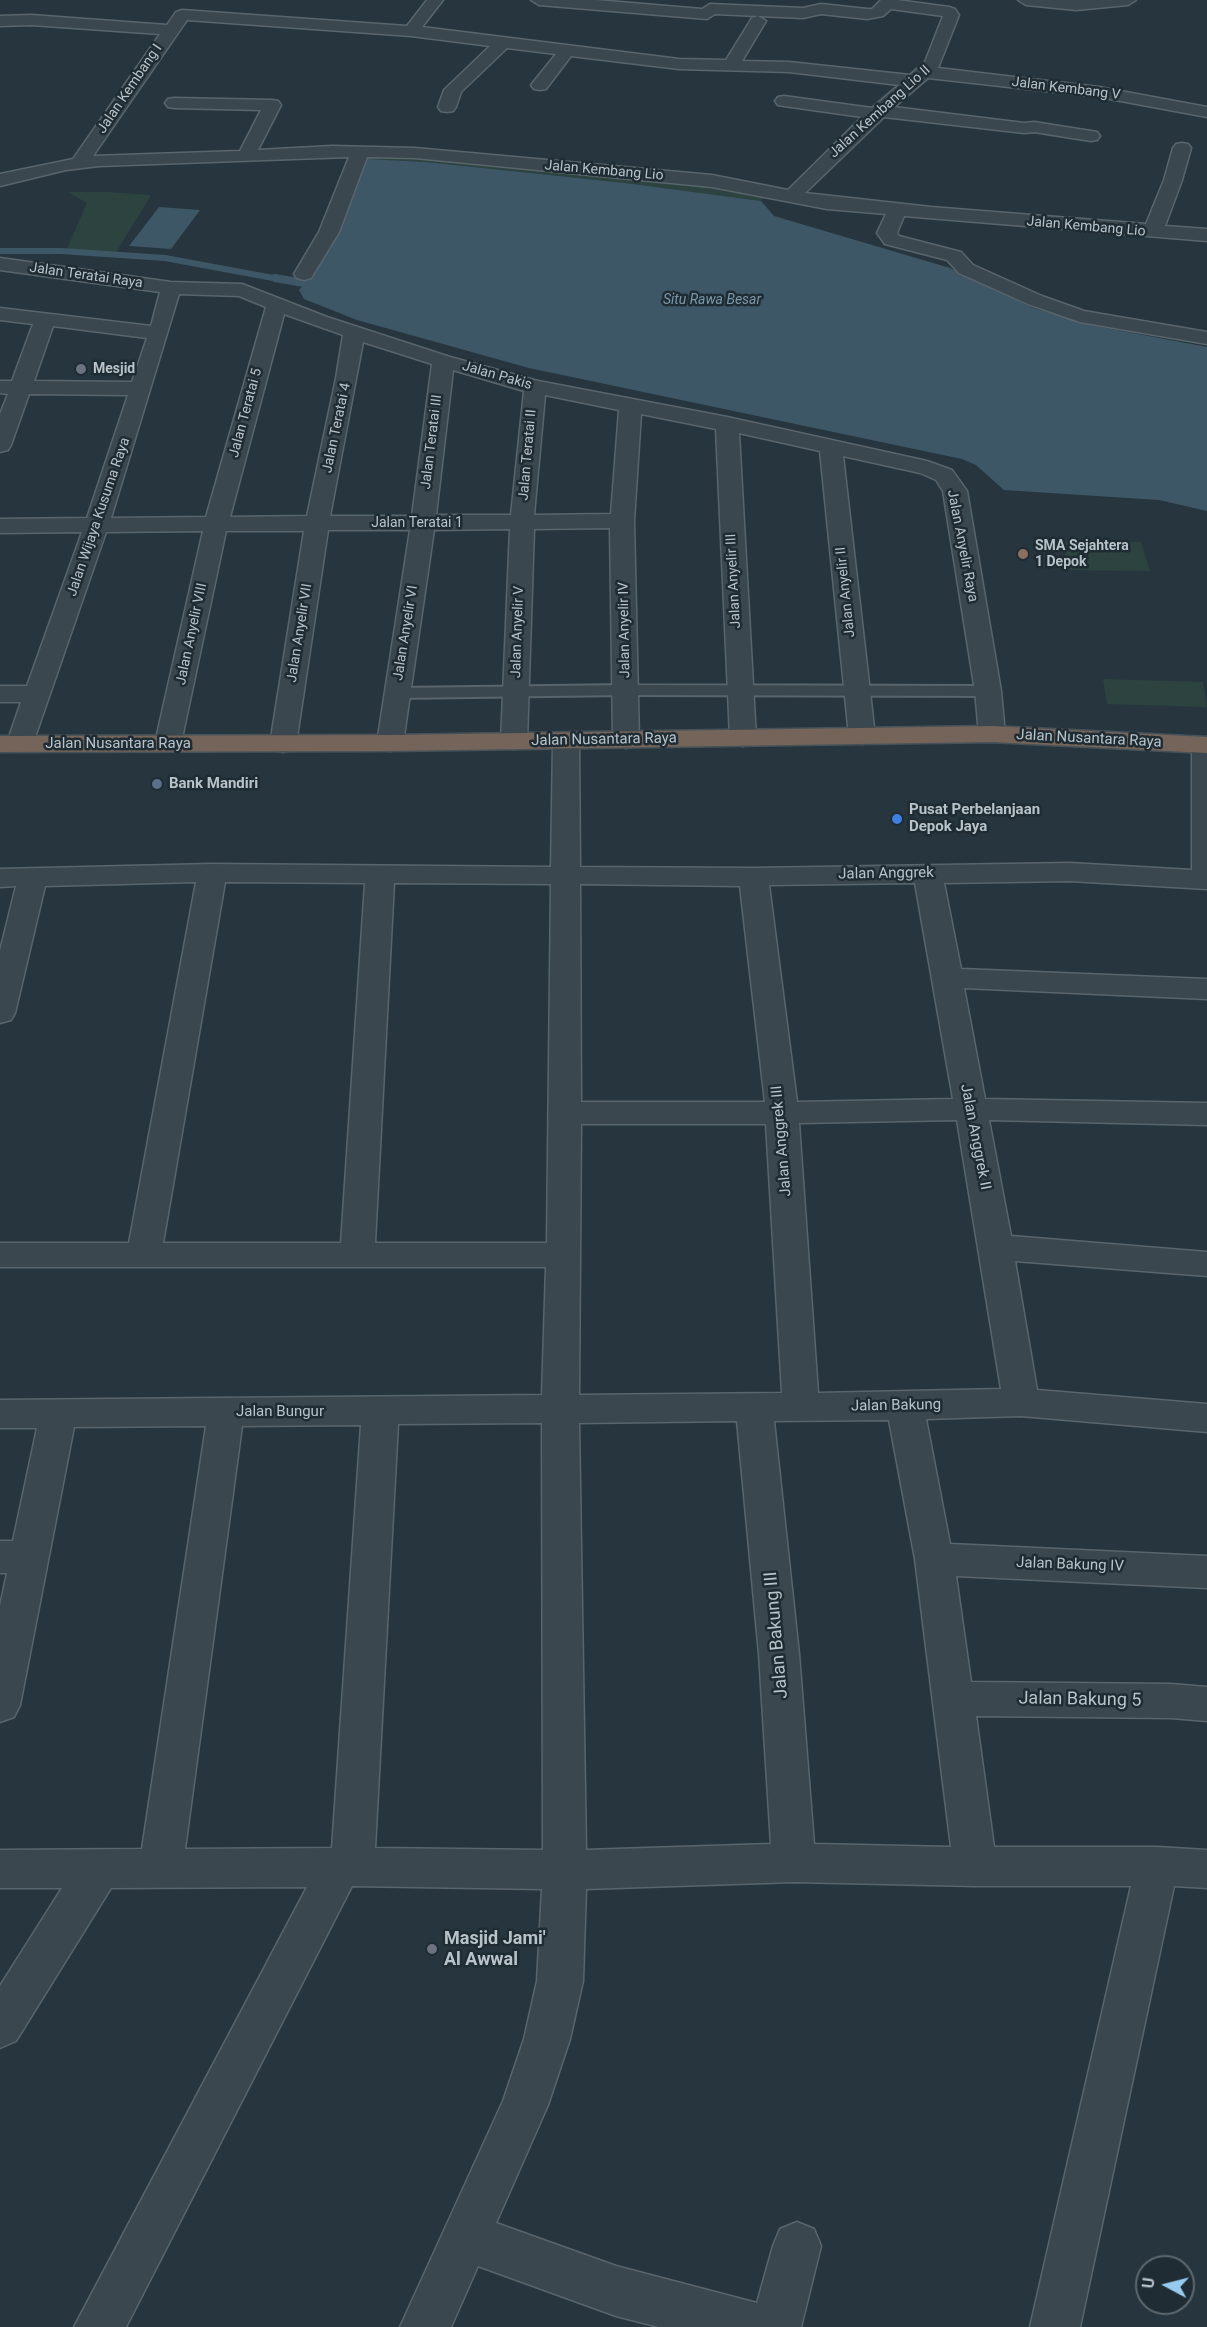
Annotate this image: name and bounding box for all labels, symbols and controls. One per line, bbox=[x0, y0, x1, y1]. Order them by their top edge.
street label: Jalan Kembang I bbox=[94, 41, 166, 137]
street label: Jalan Kembang Lio II bbox=[826, 62, 934, 162]
street label: Jalan Kembang V bbox=[1011, 74, 1121, 104]
street label: Jalan Kembang Lio bbox=[544, 157, 664, 185]
street label: Jalan Kembang Lio bbox=[1026, 213, 1146, 241]
street label: Jalan Teratai Raya bbox=[28, 260, 144, 292]
water label: Situ Rawa Besar bbox=[663, 292, 761, 308]
street label: Jalan Pakis bbox=[460, 358, 534, 394]
place label: Mesjid bbox=[93, 361, 135, 377]
marker: Mesjid bbox=[74, 362, 88, 376]
street label: Jalan Teratai 5 bbox=[226, 367, 266, 459]
street label: Jalan Teratai 4 bbox=[319, 381, 355, 475]
street label: Jalan Teratai III bbox=[418, 394, 446, 490]
street label: Jalan Teratai II bbox=[516, 409, 540, 501]
street label: Jalan Wijaya Kusuma Raya bbox=[64, 435, 134, 599]
street label: Jalan Anyelir Raya bbox=[943, 489, 981, 603]
street label: Jalan Teratai 1 bbox=[371, 515, 463, 531]
street label: Jalan Anyelir III bbox=[723, 533, 745, 629]
place label: SMA Sejahtera 1 Depok bbox=[1035, 538, 1129, 570]
street label: Jalan Anyelir II bbox=[833, 546, 859, 638]
marker: SMA Sejahtera 1 Depok bbox=[1016, 547, 1030, 561]
street label: Jalan Anyelir VIII bbox=[173, 582, 211, 686]
street label: Jalan Anyelir VII bbox=[284, 582, 316, 684]
street label: Jalan Anyelir IV bbox=[616, 582, 634, 678]
street label: Jalan Anyelir VI bbox=[390, 584, 422, 682]
street label: Jalan Anyelir V bbox=[508, 586, 528, 678]
street label: Jalan Nusantara Raya bbox=[1016, 726, 1162, 752]
street label: Jalan Nusantara Raya bbox=[531, 730, 677, 750]
street label: Jalan Nusantara Raya bbox=[45, 735, 191, 753]
place label: Bank Mandiri bbox=[169, 775, 258, 793]
marker: Bank Mandiri bbox=[150, 777, 164, 791]
place label: Pusat Perbelanjaan Depok Jaya bbox=[909, 801, 1040, 836]
marker: Pusat Perbelanjaan Depok Jaya bbox=[890, 812, 904, 826]
street label: Jalan Anggrek bbox=[838, 864, 934, 884]
street label: Jalan Anggrek II bbox=[956, 1082, 994, 1192]
street label: Jalan Anggrek III bbox=[768, 1085, 796, 1197]
street label: Jalan Bakung bbox=[851, 1396, 941, 1416]
street label: Jalan Bungur bbox=[236, 1403, 324, 1421]
street label: Jalan Bakung IV bbox=[1016, 1554, 1124, 1576]
street label: Jalan Bakung III bbox=[761, 1571, 793, 1699]
street label: Jalan Bakung 5 bbox=[1018, 1688, 1142, 1712]
place label: Masjid Jami' Al Awwal bbox=[444, 1928, 546, 1970]
marker: Masjid Jami' Al Awwal bbox=[425, 1942, 439, 1956]
north arrow bbox=[1135, 2255, 1195, 2315]
text: U bbox=[1139, 2277, 1159, 2289]

